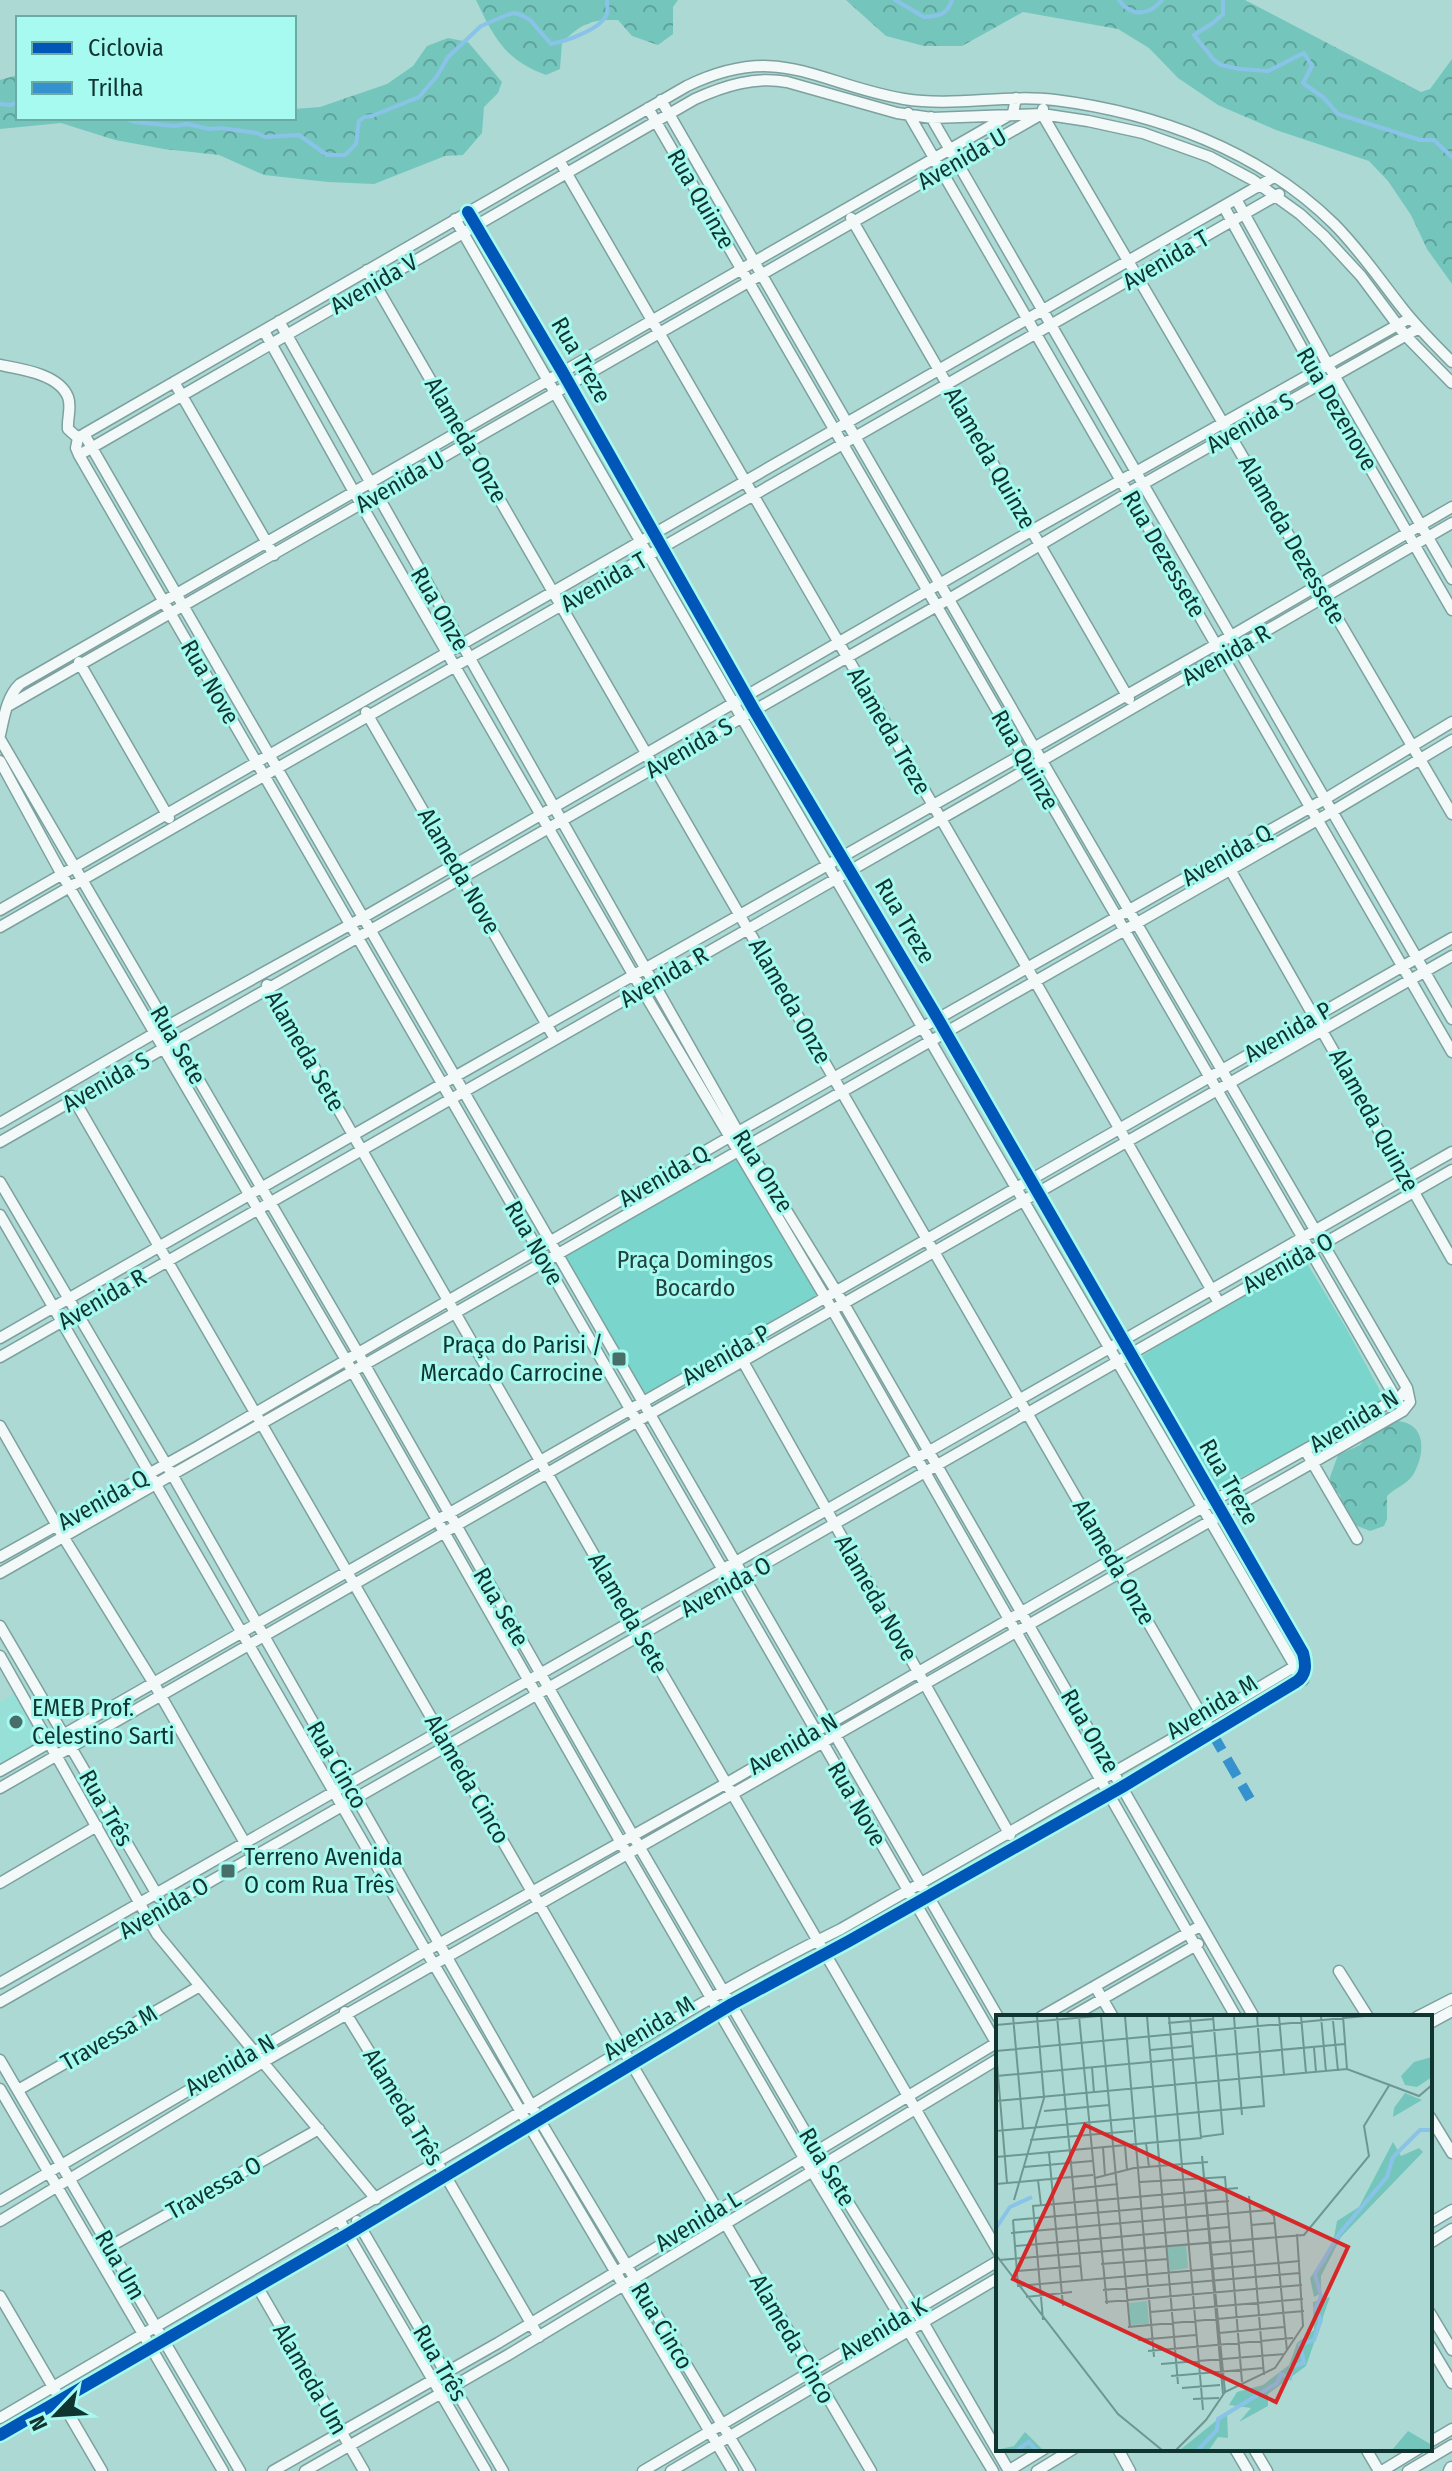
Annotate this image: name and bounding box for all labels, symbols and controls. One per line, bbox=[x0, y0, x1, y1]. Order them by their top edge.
legend bbox=[16, 16, 296, 120]
text: Ciclovia bbox=[88, 34, 164, 62]
text: Trilha bbox=[88, 74, 144, 102]
street label: Avenida U bbox=[913, 122, 1011, 196]
street label: Rua Quinze bbox=[661, 144, 741, 254]
street label: Avenida T bbox=[1118, 224, 1214, 296]
street label: Avenida V bbox=[325, 247, 423, 320]
street label: Rua Treze bbox=[545, 312, 617, 408]
street label: Rua Dezenove bbox=[1291, 342, 1383, 476]
street label: Alameda Onze bbox=[419, 372, 513, 508]
street label: Alameda Quinze bbox=[938, 382, 1042, 534]
street label: Avenida S bbox=[1201, 387, 1299, 459]
street label: Avenida U bbox=[351, 445, 449, 519]
street label: Alameda Dezessete bbox=[1233, 451, 1351, 629]
street label: Rua Dezessete bbox=[1117, 486, 1211, 622]
street label: Avenida T bbox=[556, 546, 652, 618]
street label: Rua Onze bbox=[405, 562, 475, 656]
street label: Avenida R bbox=[1177, 619, 1275, 691]
street label: Rua Nove bbox=[175, 635, 245, 729]
street label: Alameda Treze bbox=[841, 662, 937, 800]
street label: Rua Quinze bbox=[985, 705, 1065, 815]
street label: Avenida S bbox=[640, 712, 738, 784]
street label: Alameda Nove bbox=[412, 803, 506, 939]
street label: Avenida Q bbox=[1177, 818, 1277, 892]
street label: Rua Treze bbox=[869, 874, 941, 968]
street label: Alameda Onze bbox=[743, 933, 837, 1069]
street label: Avenida R bbox=[615, 941, 713, 1013]
street label: Alameda Sete bbox=[259, 986, 351, 1116]
street label: Avenida P bbox=[1239, 996, 1337, 1068]
street label: Rua Sete bbox=[144, 1001, 212, 1089]
street label: Alameda Quinze bbox=[1323, 1044, 1425, 1196]
street label: Avenida S bbox=[57, 1046, 155, 1118]
street label: Rua Onze bbox=[727, 1125, 799, 1217]
street label: Avenida Q bbox=[614, 1139, 714, 1213]
street label: Rua Nove bbox=[499, 1196, 569, 1290]
street label: Avenida O bbox=[1238, 1227, 1338, 1299]
park label: Praça Domingos Bocardo bbox=[617, 1246, 773, 1302]
street label: Avenida R bbox=[53, 1263, 151, 1335]
street label: Avenida P bbox=[677, 1319, 775, 1391]
place label: Praça do Parisi / Mercado Carrocine bbox=[420, 1331, 603, 1387]
marker: Praça do Parisi / Mercado Carrocine bbox=[610, 1350, 628, 1368]
street label: Avenida N bbox=[1305, 1384, 1403, 1458]
street label: Rua Treze bbox=[1193, 1434, 1265, 1530]
street label: Avenida Q bbox=[53, 1464, 153, 1536]
street label: Alameda Onze bbox=[1067, 1494, 1161, 1630]
street label: Alameda Nove bbox=[829, 1530, 923, 1666]
street label: Alameda Sete bbox=[582, 1548, 674, 1678]
street label: Avenida O bbox=[676, 1551, 776, 1623]
street label: Rua Sete bbox=[467, 1563, 535, 1651]
street label: Avenida M bbox=[1161, 1669, 1263, 1745]
street label: Rua Onze bbox=[1055, 1684, 1125, 1778]
place label: EMEB Prof. Celestino Sarti bbox=[32, 1694, 175, 1750]
street label: Avenida N bbox=[743, 1707, 843, 1781]
street label: Alameda Cinco bbox=[419, 1709, 515, 1849]
marker: EMEB Prof. Celestino Sarti bbox=[7, 1713, 25, 1731]
street label: Rua Cinco bbox=[301, 1716, 373, 1814]
street label: Rua Nove bbox=[822, 1757, 892, 1851]
street label: Rua Três bbox=[73, 1765, 139, 1851]
place label: Terreno Avenida O com Rua Três bbox=[244, 1843, 403, 1899]
marker: Terreno Avenida O com Rua Três bbox=[219, 1862, 237, 1880]
street label: Avenida O bbox=[114, 1871, 214, 1945]
street label: Avenida M bbox=[598, 1990, 700, 2066]
street label: Travessa M bbox=[56, 1999, 162, 2077]
inset map bbox=[996, 2015, 1432, 2451]
street label: Avenida N bbox=[180, 2028, 280, 2102]
street label: Alameda Três bbox=[357, 2043, 449, 2171]
street label: Rua Sete bbox=[793, 2123, 861, 2211]
street label: Travessa O bbox=[162, 2150, 266, 2226]
street label: Avenida L bbox=[650, 2184, 746, 2257]
street label: Rua Um bbox=[89, 2225, 151, 2305]
street label: Alameda Cinco bbox=[744, 2269, 840, 2409]
street label: Rua Cinco bbox=[625, 2277, 699, 2375]
street label: Avenida K bbox=[834, 2292, 932, 2366]
street label: Alameda Um bbox=[267, 2318, 353, 2440]
street label: Rua Três bbox=[407, 2320, 473, 2406]
north arrow bbox=[16, 2375, 96, 2455]
text: N bbox=[23, 2412, 53, 2435]

